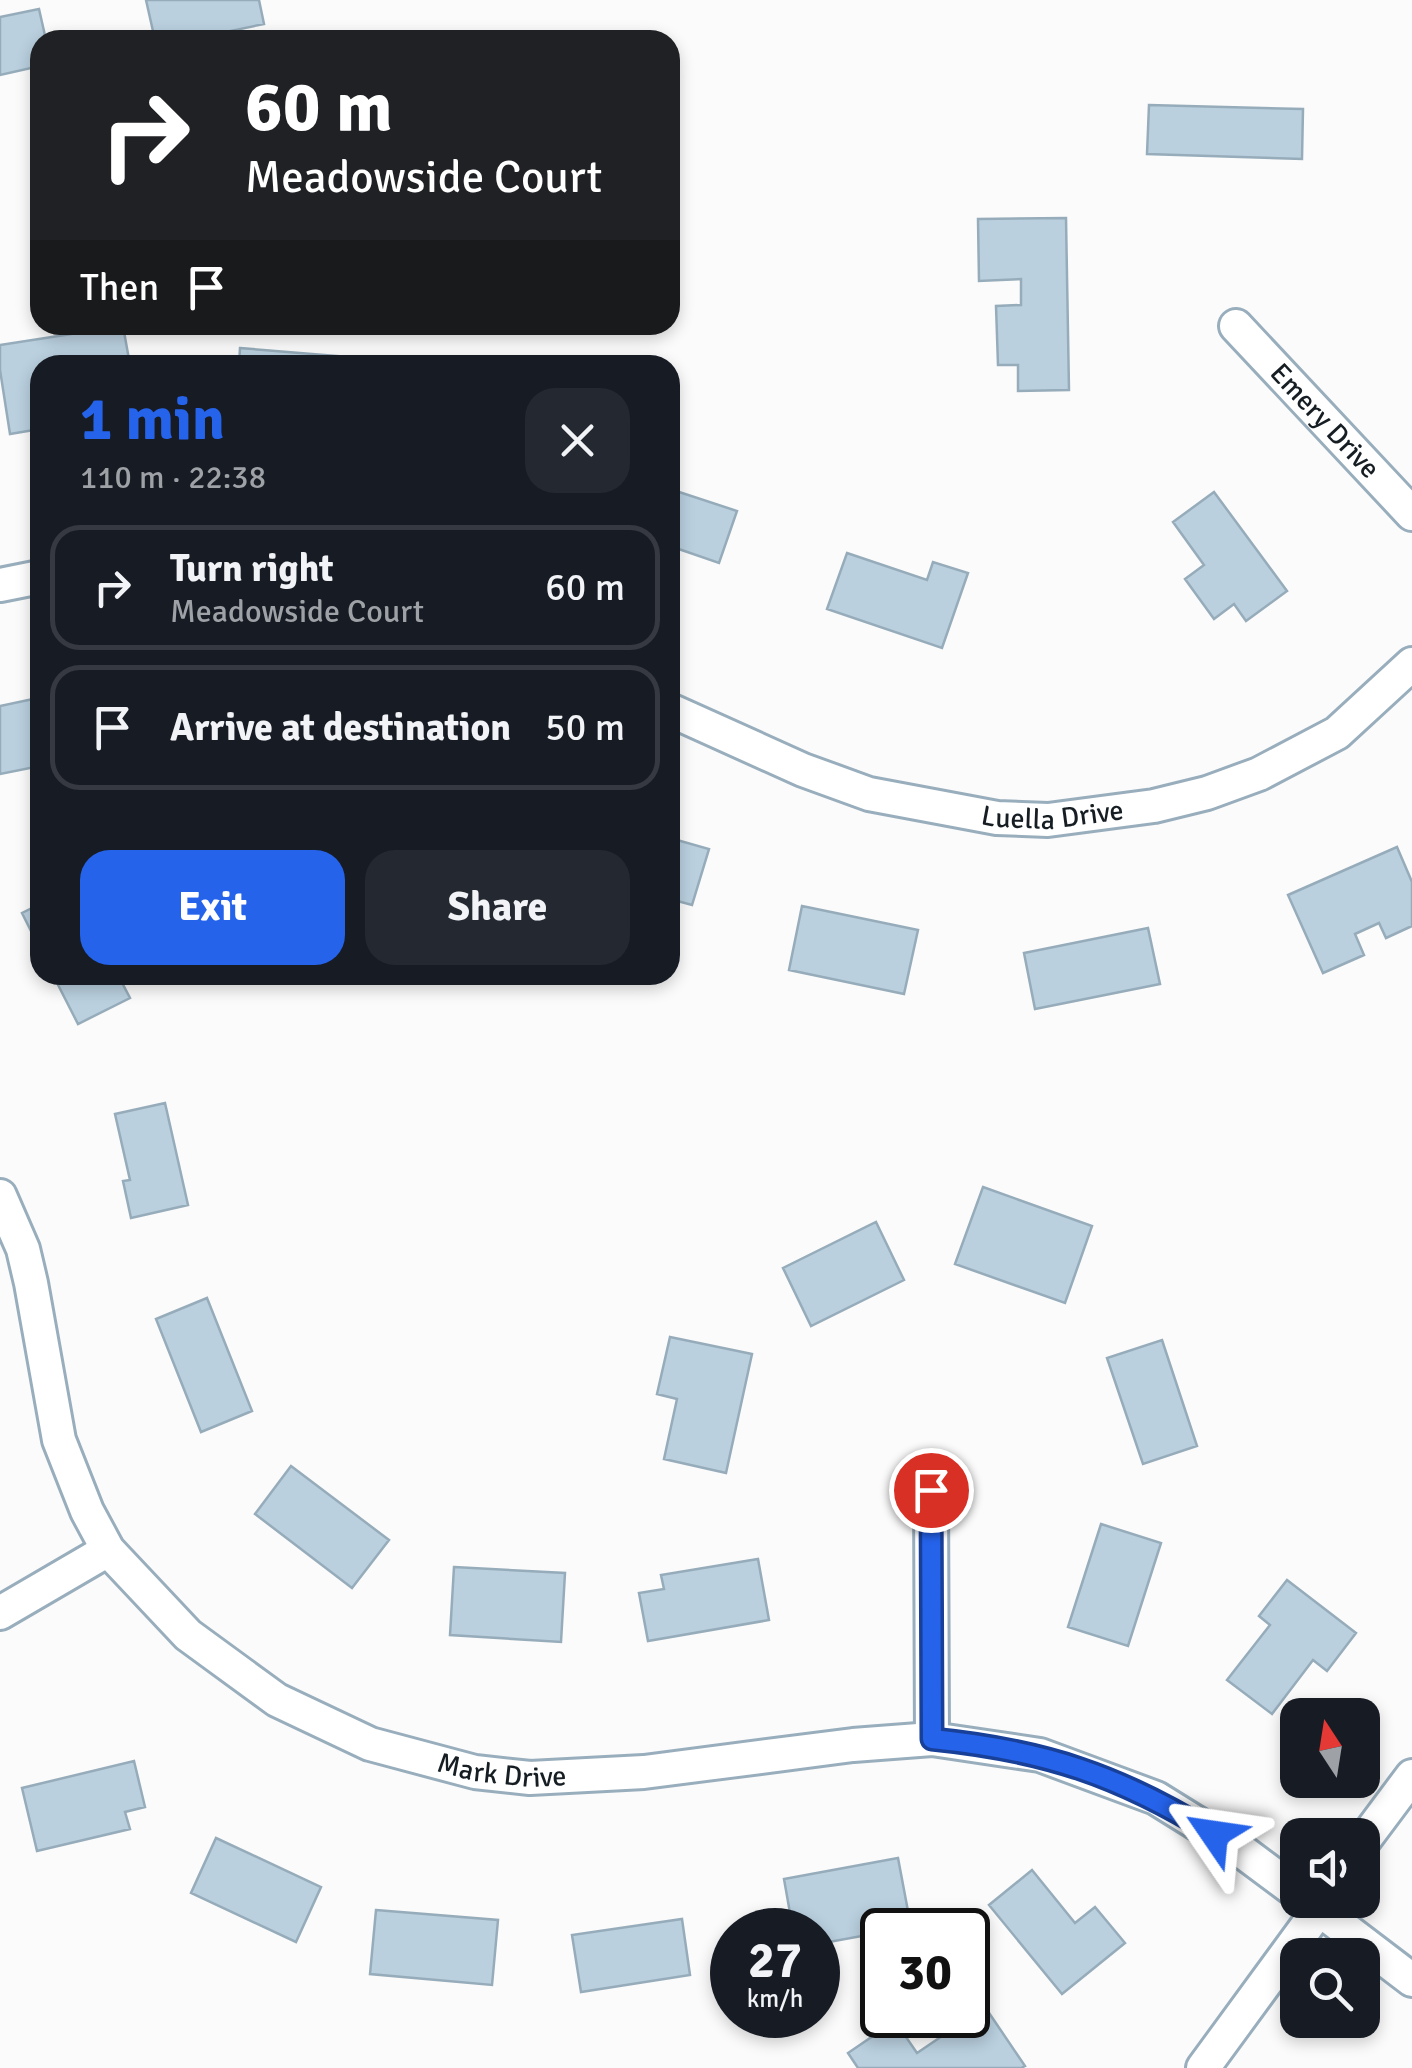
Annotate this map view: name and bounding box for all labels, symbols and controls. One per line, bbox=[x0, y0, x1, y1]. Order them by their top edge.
text: 60 m bbox=[245, 64, 393, 150]
icon: right bbox=[80, 70, 210, 200]
text: Meadowside Court bbox=[245, 150, 602, 205]
icon: arrive bbox=[179, 260, 234, 315]
text: Then bbox=[80, 264, 159, 311]
street label: Emery Drive bbox=[1263, 356, 1387, 486]
text: 1 min bbox=[80, 383, 225, 457]
button: close bbox=[525, 388, 630, 493]
text: 110 m · 22:38 bbox=[80, 458, 266, 497]
text: Turn right bbox=[170, 545, 334, 592]
icon: right bbox=[85, 560, 140, 615]
text: 60 m bbox=[545, 564, 625, 611]
text: Meadowside Court bbox=[170, 592, 424, 631]
icon: arrive bbox=[85, 700, 140, 755]
text: Arrive at destination bbox=[170, 704, 511, 751]
text: 50 m bbox=[545, 704, 625, 751]
street label: Luella Drive bbox=[979, 793, 1125, 837]
button: Exit bbox=[80, 850, 345, 965]
button: Share bbox=[365, 850, 630, 965]
pin bbox=[889, 1448, 974, 1533]
icon: arrive bbox=[904, 1463, 959, 1518]
north arrow bbox=[1280, 1698, 1380, 1798]
map controls bbox=[1280, 1698, 1380, 2038]
street label: Mark Drive bbox=[434, 1746, 567, 1795]
position arrow bbox=[1162, 1782, 1266, 1886]
button: sound bbox=[1280, 1818, 1380, 1918]
speed limit sign: 30 bbox=[860, 1908, 990, 2038]
text: 27 bbox=[748, 1930, 802, 1992]
button: search bbox=[1280, 1938, 1380, 2038]
text: km/h bbox=[747, 1983, 803, 2014]

